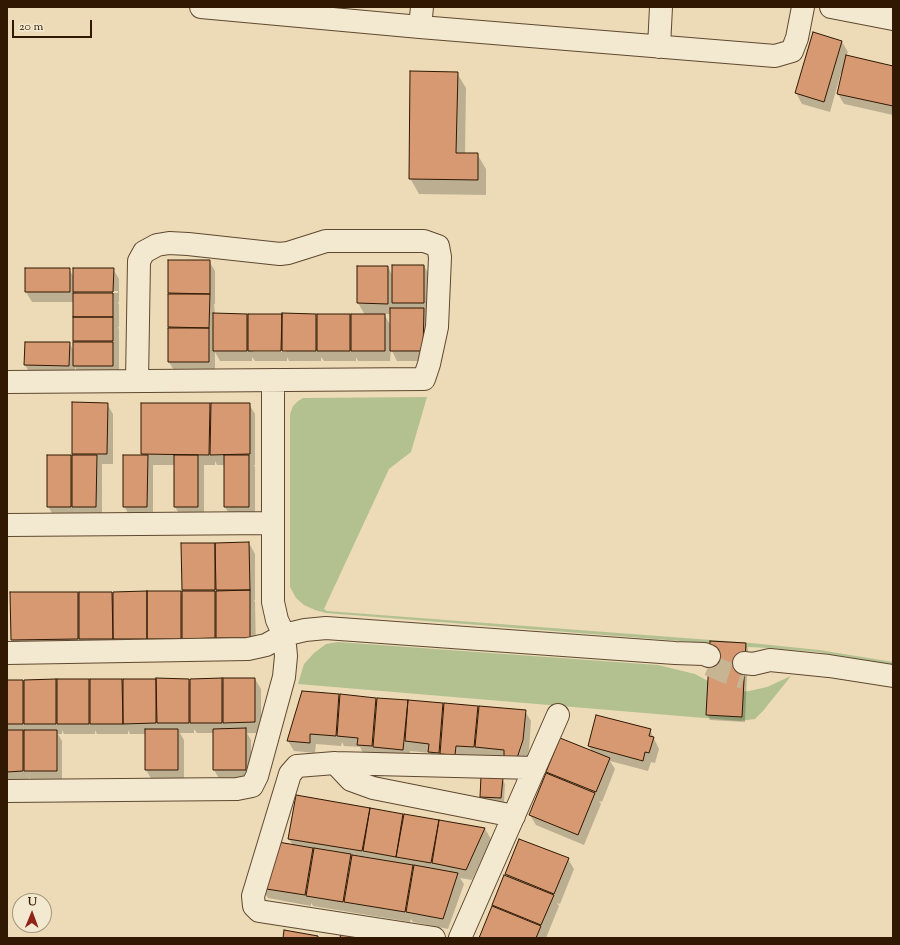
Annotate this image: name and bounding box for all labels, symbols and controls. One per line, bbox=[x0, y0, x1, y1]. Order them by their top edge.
scale bar bbox=[14, 12, 94, 38]
text: 20 m bbox=[19, 18, 43, 36]
north arrow bbox=[12, 893, 52, 933]
text: U bbox=[28, 894, 37, 910]

